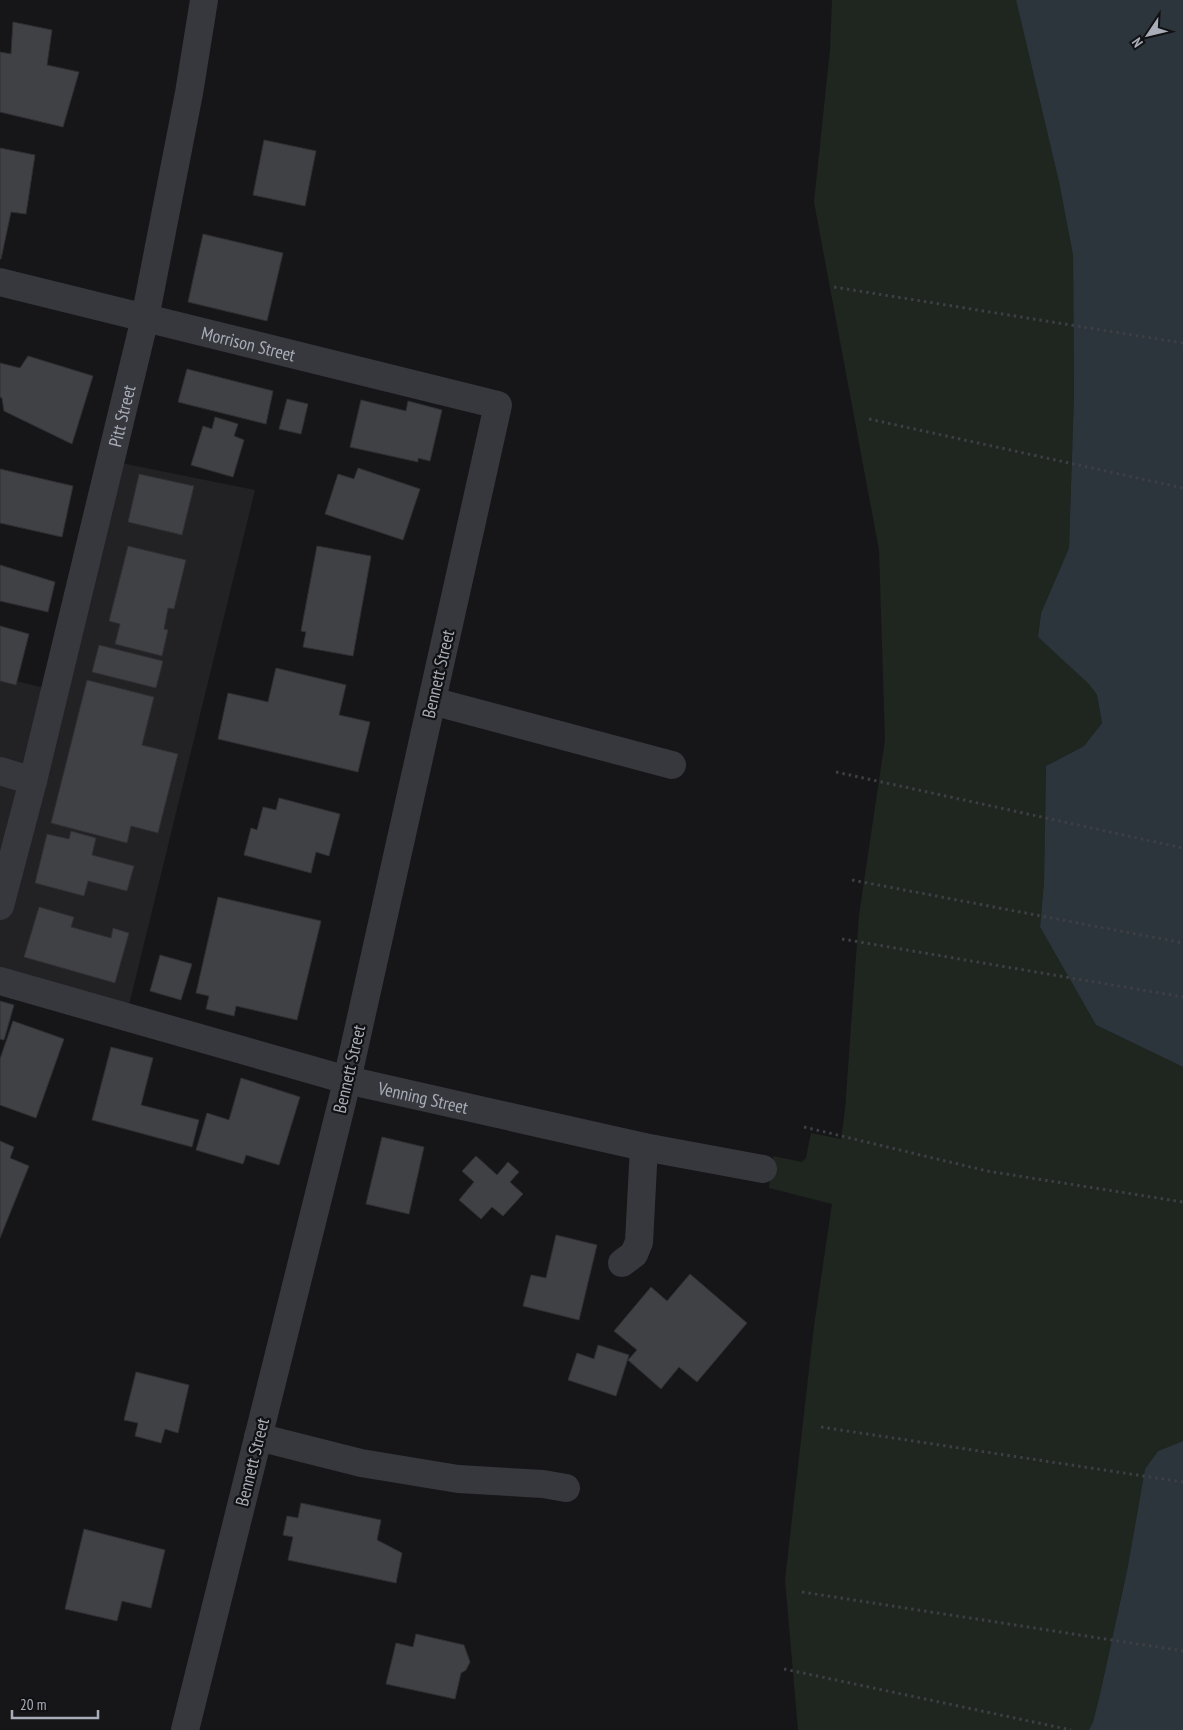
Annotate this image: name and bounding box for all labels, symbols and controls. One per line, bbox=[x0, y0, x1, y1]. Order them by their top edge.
north arrow bbox=[1123, 10, 1173, 60]
text: N bbox=[1128, 34, 1147, 51]
street label: Morrison Street bbox=[199, 321, 298, 366]
street label: Pitt Street bbox=[103, 382, 140, 449]
street label: Bennett Street bbox=[417, 627, 459, 721]
street label: Bennett Street bbox=[328, 1022, 370, 1116]
street label: Venning Street bbox=[375, 1076, 470, 1118]
street label: Bennett Street bbox=[230, 1415, 274, 1509]
scale bar bbox=[12, 1688, 99, 1720]
text: 20 m bbox=[20, 1695, 46, 1714]

